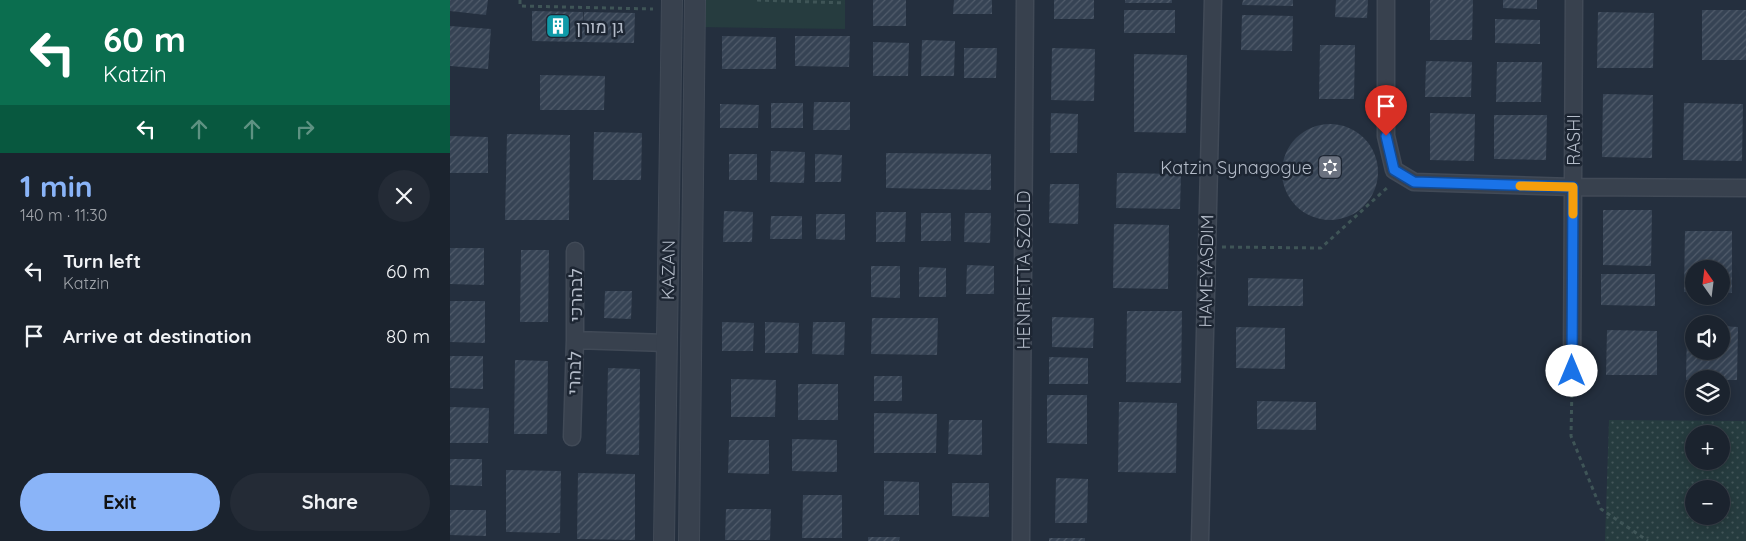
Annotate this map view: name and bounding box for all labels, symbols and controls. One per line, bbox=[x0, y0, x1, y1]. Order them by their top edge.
building icon: גן מורן bbox=[545, 13, 571, 39]
place label: גן מורן bbox=[576, 15, 624, 38]
text: 60 m bbox=[103, 17, 186, 61]
icon: left bbox=[20, 20, 85, 85]
text: Katzin bbox=[103, 60, 167, 88]
pin bbox=[1365, 85, 1407, 136]
icon: arrive bbox=[1372, 92, 1400, 120]
street label: RASHI bbox=[1562, 114, 1585, 166]
icon: left bbox=[132, 115, 160, 143]
icon: ahead bbox=[185, 115, 213, 143]
icon: ahead bbox=[238, 115, 266, 143]
icon: right bbox=[291, 115, 319, 143]
synagogue icon: Katzin Synagogue bbox=[1317, 154, 1343, 180]
place label: Katzin Synagogue bbox=[1160, 156, 1312, 179]
text: 1 min bbox=[20, 167, 93, 205]
button: close bbox=[378, 170, 430, 222]
street label: HENRIETTA SZOLD bbox=[1012, 190, 1035, 349]
text: 140 m · 11:30 bbox=[20, 205, 107, 225]
street label: HAMEYASDIM bbox=[1194, 214, 1218, 328]
street label: KAZAN bbox=[656, 240, 680, 300]
text: Turn left bbox=[63, 249, 141, 273]
icon: left bbox=[20, 257, 48, 285]
text: 60 m bbox=[386, 259, 430, 283]
north arrow bbox=[1685, 260, 1730, 305]
map controls bbox=[1685, 260, 1730, 525]
street label: לבהרכי bbox=[564, 268, 587, 322]
text: Katzin bbox=[63, 273, 109, 293]
button: sound bbox=[1685, 315, 1730, 360]
icon: arrive bbox=[20, 322, 48, 350]
text: Arrive at destination bbox=[63, 324, 252, 348]
text: 80 m bbox=[386, 324, 430, 348]
position arrow bbox=[1545, 344, 1597, 396]
street label: לבהרי bbox=[562, 351, 586, 395]
button: layers bbox=[1685, 370, 1730, 415]
button: + bbox=[1685, 425, 1730, 470]
button: Exit bbox=[20, 473, 220, 531]
button: Share bbox=[230, 473, 430, 531]
button: − bbox=[1685, 480, 1730, 525]

